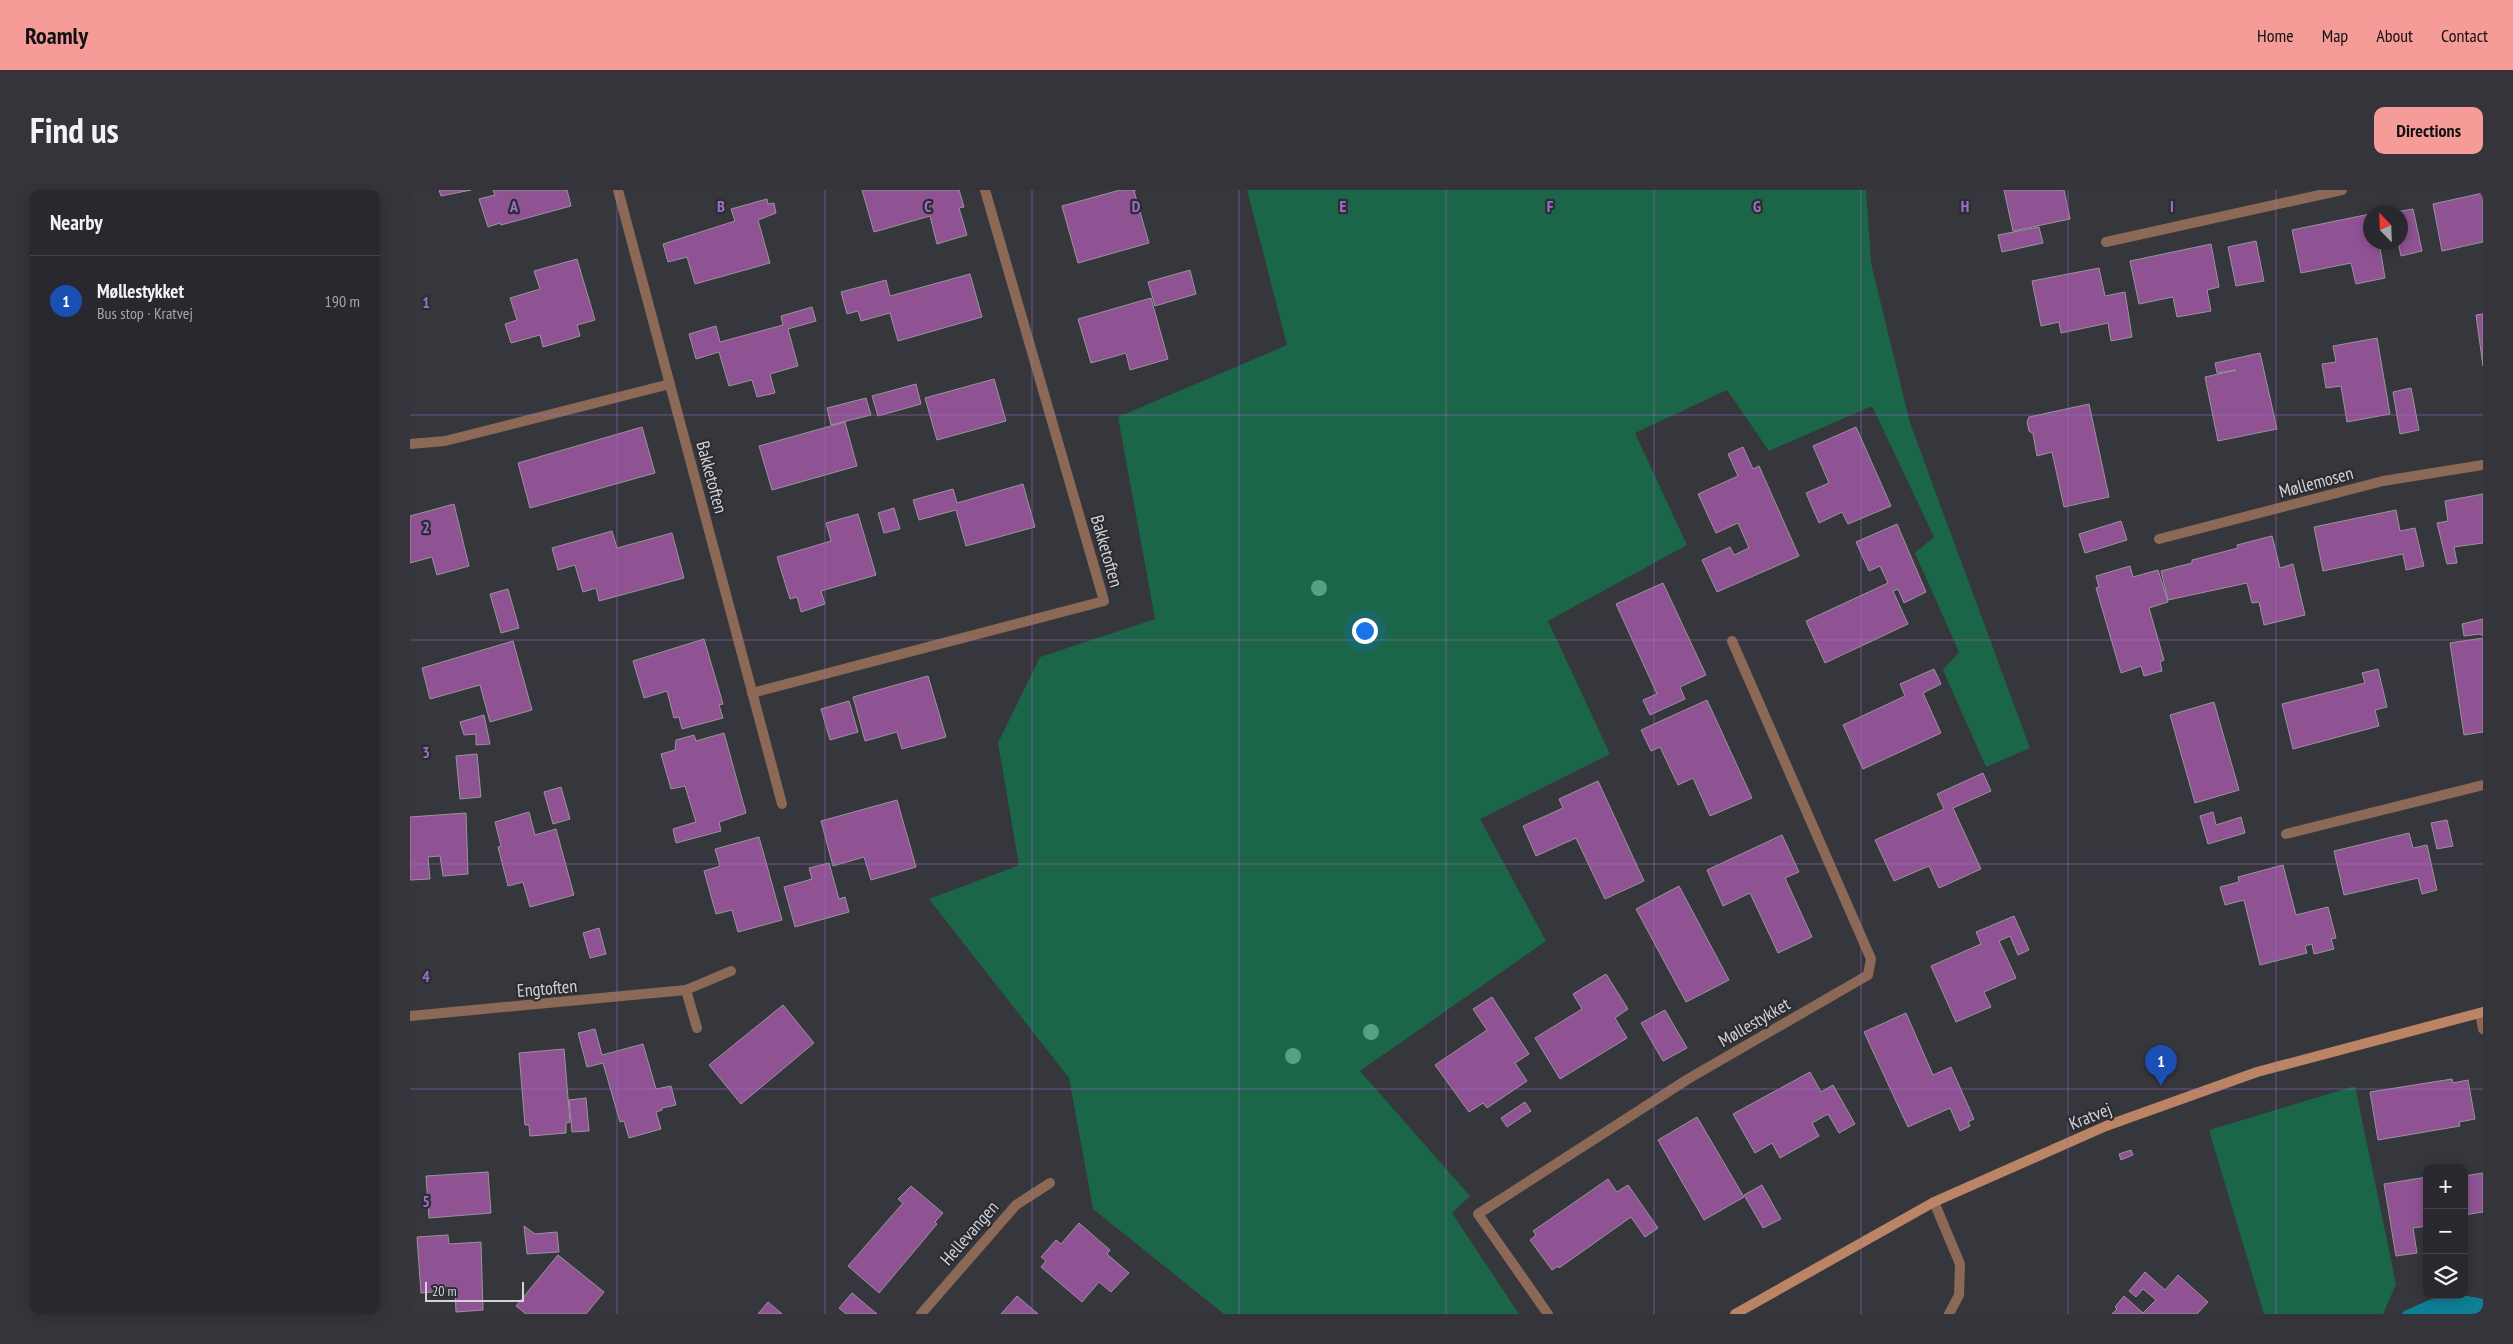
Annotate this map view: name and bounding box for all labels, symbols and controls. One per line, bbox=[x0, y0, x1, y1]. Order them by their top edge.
text: Roamly bbox=[25, 20, 88, 51]
text: Home bbox=[2257, 24, 2294, 47]
text: Map bbox=[2322, 24, 2348, 47]
text: About bbox=[2376, 24, 2413, 47]
text: Contact bbox=[2441, 24, 2488, 47]
text: Find us bbox=[30, 107, 119, 153]
button: Directions bbox=[2374, 107, 2483, 154]
text: A bbox=[509, 196, 519, 216]
text: B bbox=[717, 196, 725, 216]
text: C bbox=[924, 196, 932, 216]
text: D bbox=[1132, 196, 1141, 216]
text: E bbox=[1340, 196, 1347, 216]
text: F bbox=[1547, 196, 1554, 216]
text: G bbox=[1753, 196, 1761, 216]
text: H bbox=[1961, 196, 1969, 216]
text: I bbox=[2170, 196, 2174, 216]
north arrow bbox=[2363, 205, 2408, 250]
text: Nearby bbox=[50, 209, 103, 236]
text: Møllestykket bbox=[97, 279, 184, 303]
text: 1 bbox=[62, 291, 70, 311]
text: 190 m bbox=[325, 291, 360, 311]
text: 1 bbox=[422, 292, 430, 312]
text: Bus stop · Kratvej bbox=[97, 303, 193, 323]
street label: Bakketoften bbox=[691, 438, 733, 516]
street label: Møllemosen bbox=[2276, 461, 2356, 503]
street label: Bakketoften bbox=[1086, 512, 1128, 590]
text: 2 bbox=[422, 517, 430, 537]
your location bbox=[1352, 618, 1378, 644]
text: 3 bbox=[422, 742, 430, 762]
text: 4 bbox=[422, 966, 430, 986]
street label: Engtoften bbox=[516, 974, 578, 1002]
street label: Møllestykket bbox=[1714, 992, 1794, 1052]
pin: 1 bbox=[2145, 1045, 2177, 1086]
street label: Kratvej bbox=[2065, 1097, 2115, 1135]
map controls bbox=[2423, 1164, 2468, 1299]
button: + bbox=[2423, 1164, 2468, 1209]
text: 5 bbox=[422, 1191, 430, 1211]
street label: Hellevangen bbox=[935, 1196, 1003, 1270]
button: − bbox=[2423, 1209, 2468, 1254]
button: layers bbox=[2423, 1254, 2468, 1299]
scale bar bbox=[425, 1279, 524, 1302]
text: 20 m bbox=[432, 1282, 457, 1300]

